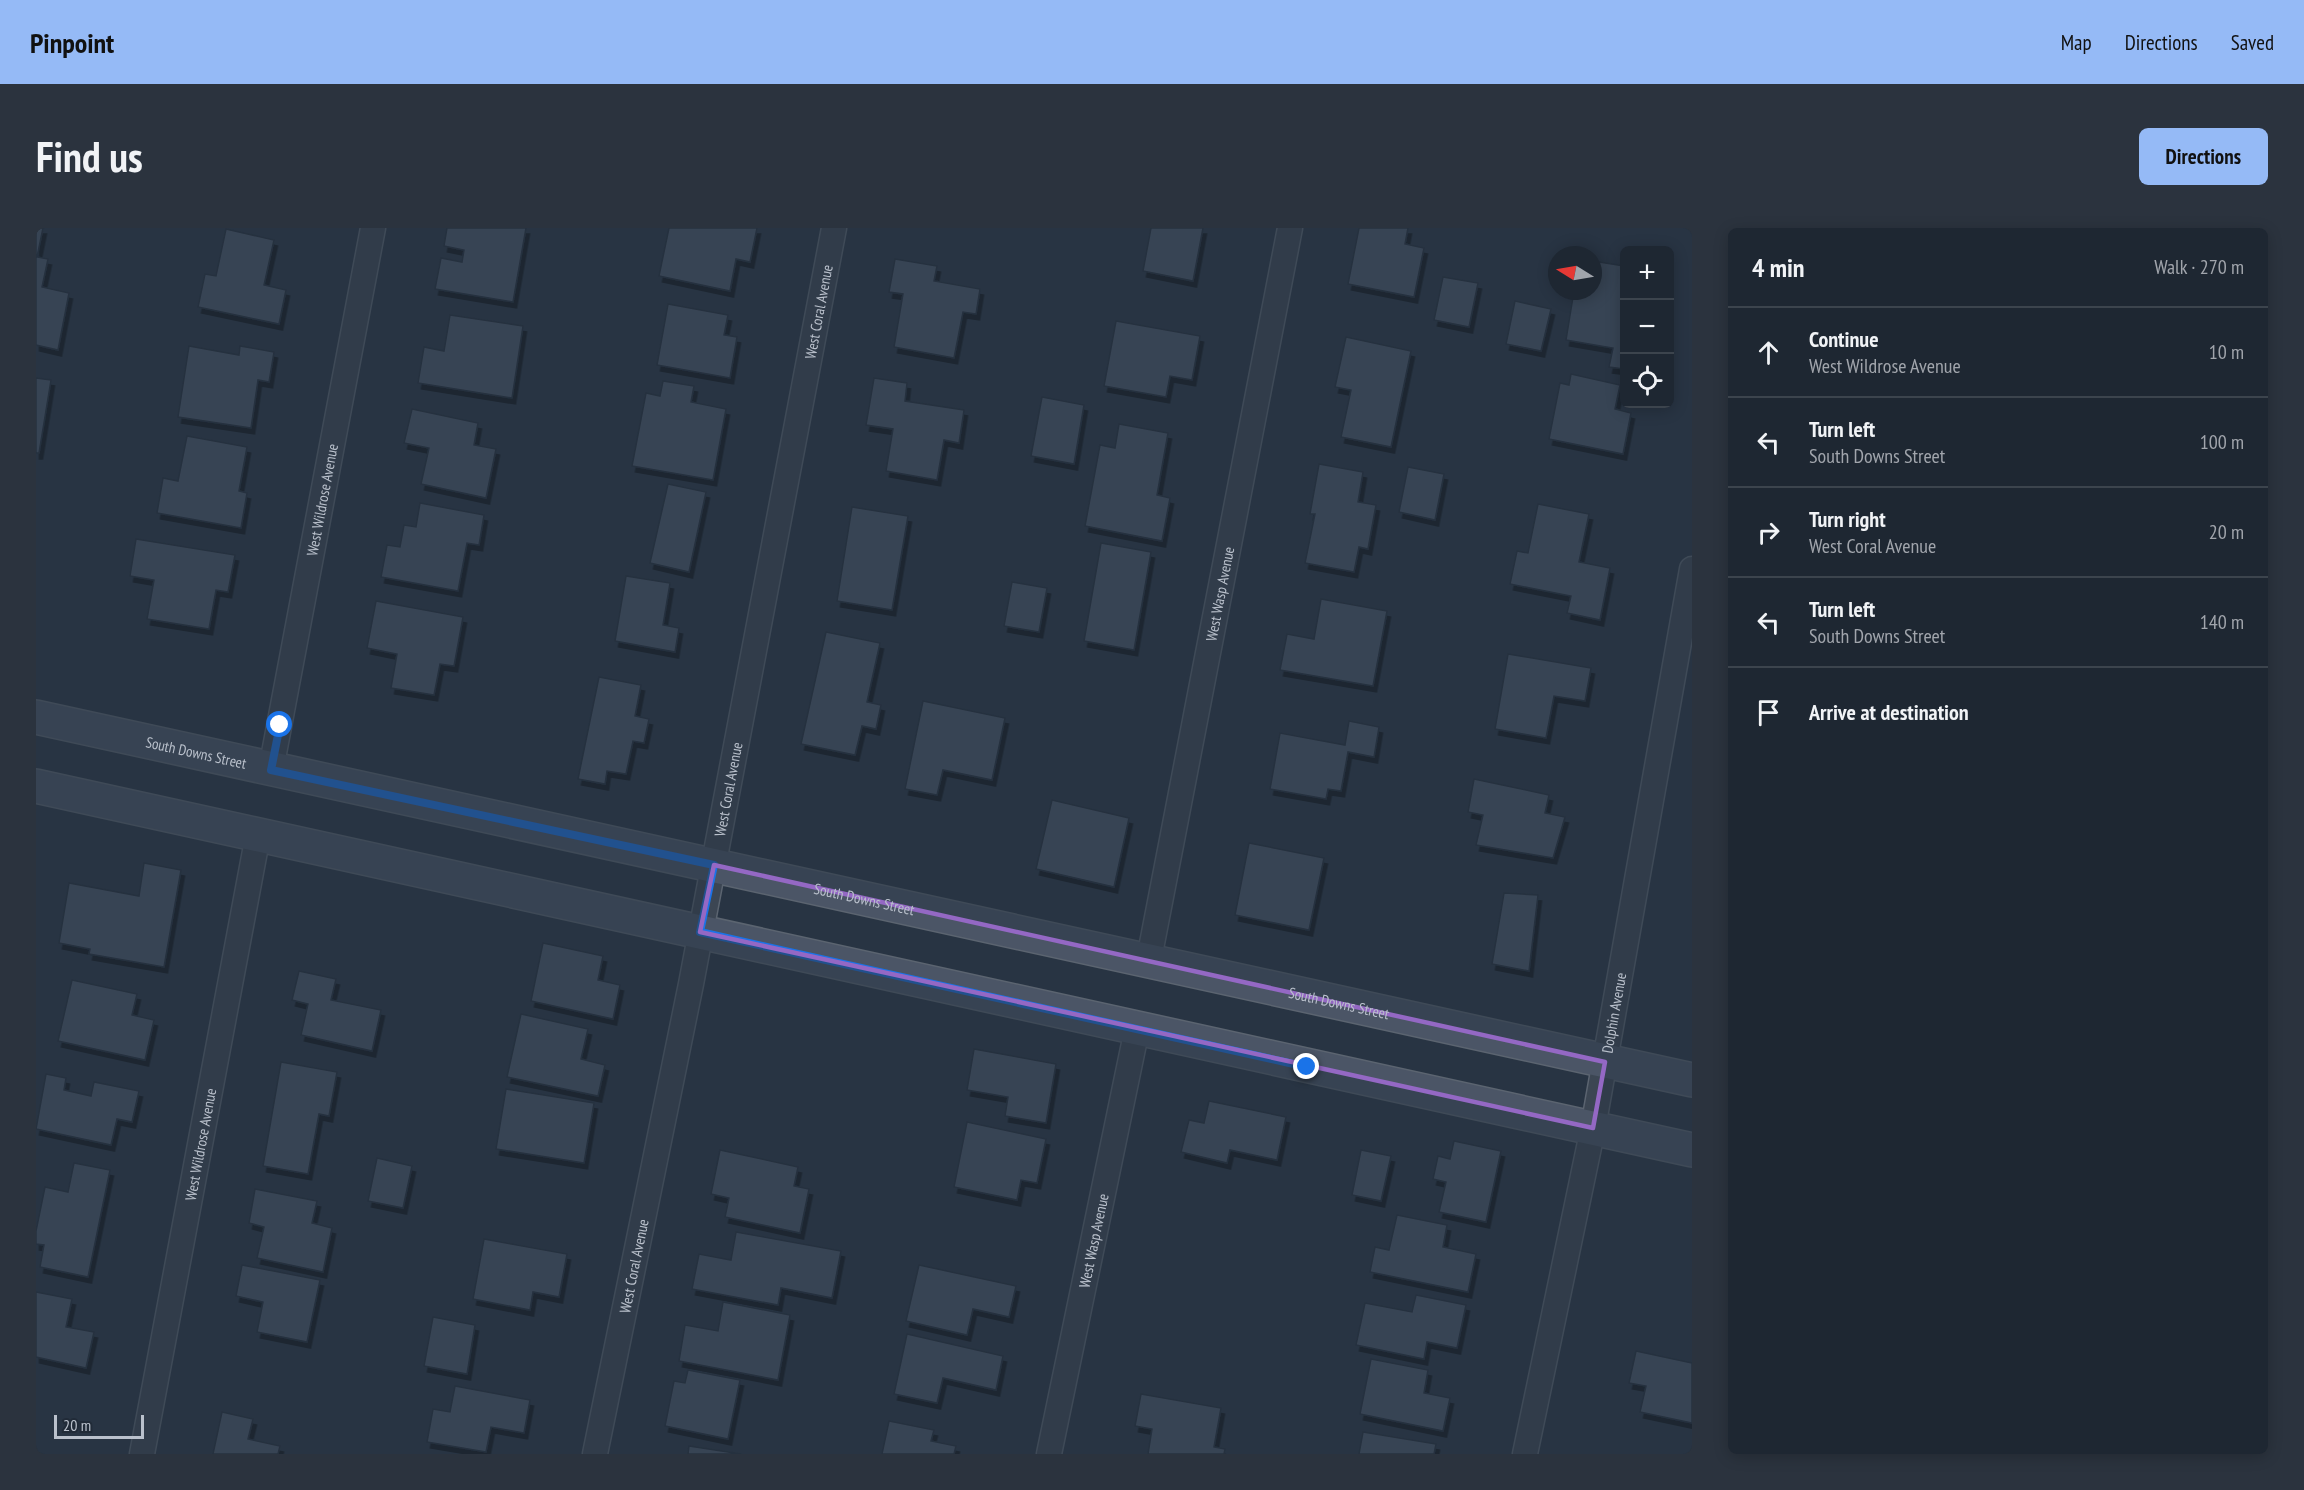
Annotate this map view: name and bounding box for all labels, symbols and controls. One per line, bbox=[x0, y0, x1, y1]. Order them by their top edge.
text: Pinpoint bbox=[30, 24, 114, 61]
text: Map bbox=[2061, 29, 2092, 56]
text: Directions bbox=[2125, 29, 2198, 56]
text: Saved bbox=[2231, 29, 2274, 56]
button: Directions bbox=[2139, 128, 2268, 185]
text: Find us bbox=[36, 129, 143, 184]
north arrow bbox=[1548, 246, 1602, 300]
map controls bbox=[1620, 246, 1674, 408]
button: + bbox=[1620, 246, 1674, 300]
text: 4 min bbox=[1752, 251, 1805, 284]
text: Walk · 270 m bbox=[2154, 254, 2244, 280]
street label: West Coral Avenue bbox=[800, 263, 836, 360]
button: − bbox=[1620, 300, 1674, 354]
text: Continue bbox=[1809, 325, 1879, 353]
icon: ahead bbox=[1752, 336, 1785, 369]
text: 10 m bbox=[2209, 339, 2244, 365]
text: West Wildrose Avenue bbox=[1809, 353, 1961, 379]
button: locate bbox=[1620, 354, 1674, 408]
text: Turn left bbox=[1809, 415, 1875, 443]
icon: left bbox=[1752, 426, 1785, 459]
text: 100 m bbox=[2200, 429, 2244, 455]
street label: West Wildrose Avenue bbox=[302, 442, 342, 557]
text: South Downs Street bbox=[1809, 443, 1945, 469]
text: Turn right bbox=[1809, 505, 1886, 533]
icon: right bbox=[1752, 516, 1785, 549]
text: 20 m bbox=[2209, 519, 2244, 545]
text: West Coral Avenue bbox=[1809, 533, 1936, 559]
street label: West Wasp Avenue bbox=[1201, 545, 1238, 643]
text: Turn left bbox=[1809, 595, 1875, 623]
icon: left bbox=[1752, 606, 1785, 639]
text: 140 m bbox=[2200, 609, 2244, 635]
text: South Downs Street bbox=[1809, 623, 1945, 649]
icon: arrive bbox=[1752, 696, 1785, 729]
text: Arrive at destination bbox=[1809, 698, 1969, 726]
route start bbox=[266, 711, 292, 737]
street label: South Downs Street bbox=[144, 732, 248, 772]
street label: West Coral Avenue bbox=[710, 740, 746, 838]
street label: South Downs Street bbox=[812, 878, 916, 919]
street label: Dolphin Avenue bbox=[1597, 971, 1630, 1055]
street label: South Downs Street bbox=[1287, 982, 1391, 1023]
route end bbox=[1293, 1053, 1319, 1079]
street label: West Wildrose Avenue bbox=[180, 1087, 220, 1202]
street label: West Wasp Avenue bbox=[1074, 1192, 1112, 1289]
street label: West Coral Avenue bbox=[615, 1217, 652, 1315]
scale bar bbox=[54, 1412, 144, 1440]
text: 20 m bbox=[63, 1415, 91, 1435]

